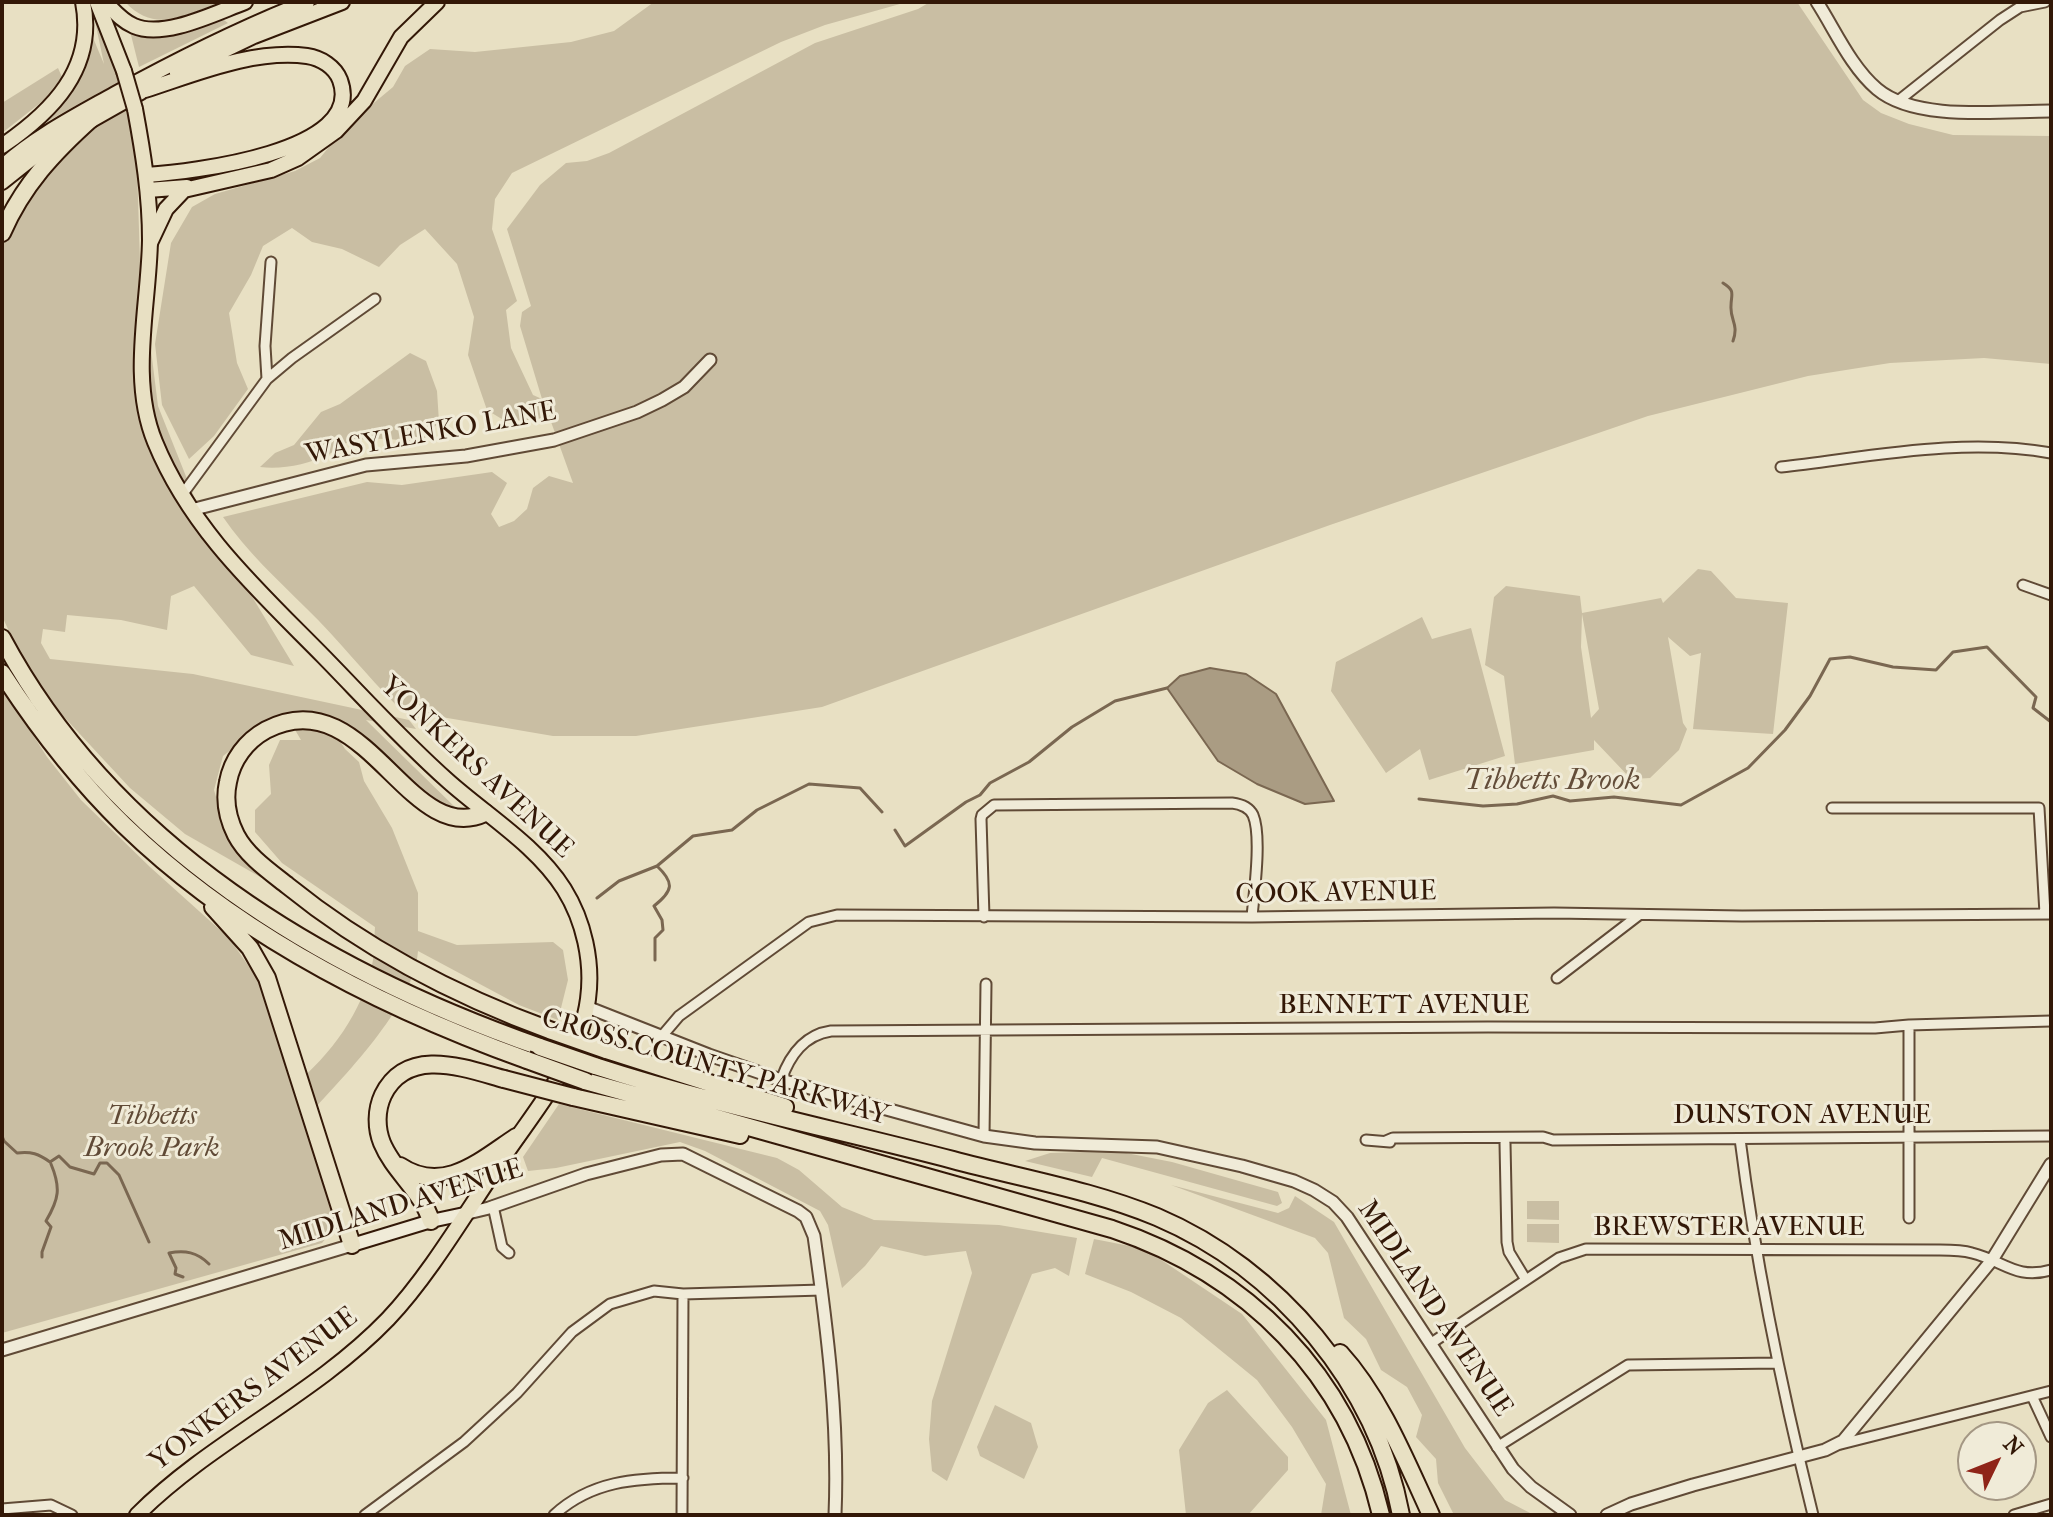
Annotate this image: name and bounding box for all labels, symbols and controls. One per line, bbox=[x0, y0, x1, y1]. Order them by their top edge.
street label: WASYLENKO LANE bbox=[303, 395, 559, 473]
street label: YONKERS AVENUE bbox=[373, 670, 579, 866]
water label: Tibbetts Brook bbox=[1464, 764, 1640, 800]
street label: COOK AVENUE bbox=[1235, 875, 1437, 913]
street label: BENNETT AVENUE bbox=[1279, 989, 1529, 1023]
street label: CROSS COUNTY PARKWAY bbox=[538, 1002, 892, 1134]
street label: DUNSTON AVENUE bbox=[1673, 1099, 1931, 1133]
park label: Tibbetts Brook Park bbox=[84, 1100, 220, 1166]
street label: MIDLAND AVENUE bbox=[275, 1153, 527, 1259]
street label: MIDLAND AVENUE bbox=[1349, 1195, 1519, 1423]
street label: BREWSTER AVENUE bbox=[1593, 1211, 1865, 1245]
street label: YONKERS AVENUE bbox=[143, 1301, 365, 1479]
north arrow bbox=[1957, 1421, 2037, 1501]
text: N bbox=[1998, 1431, 2028, 1461]

